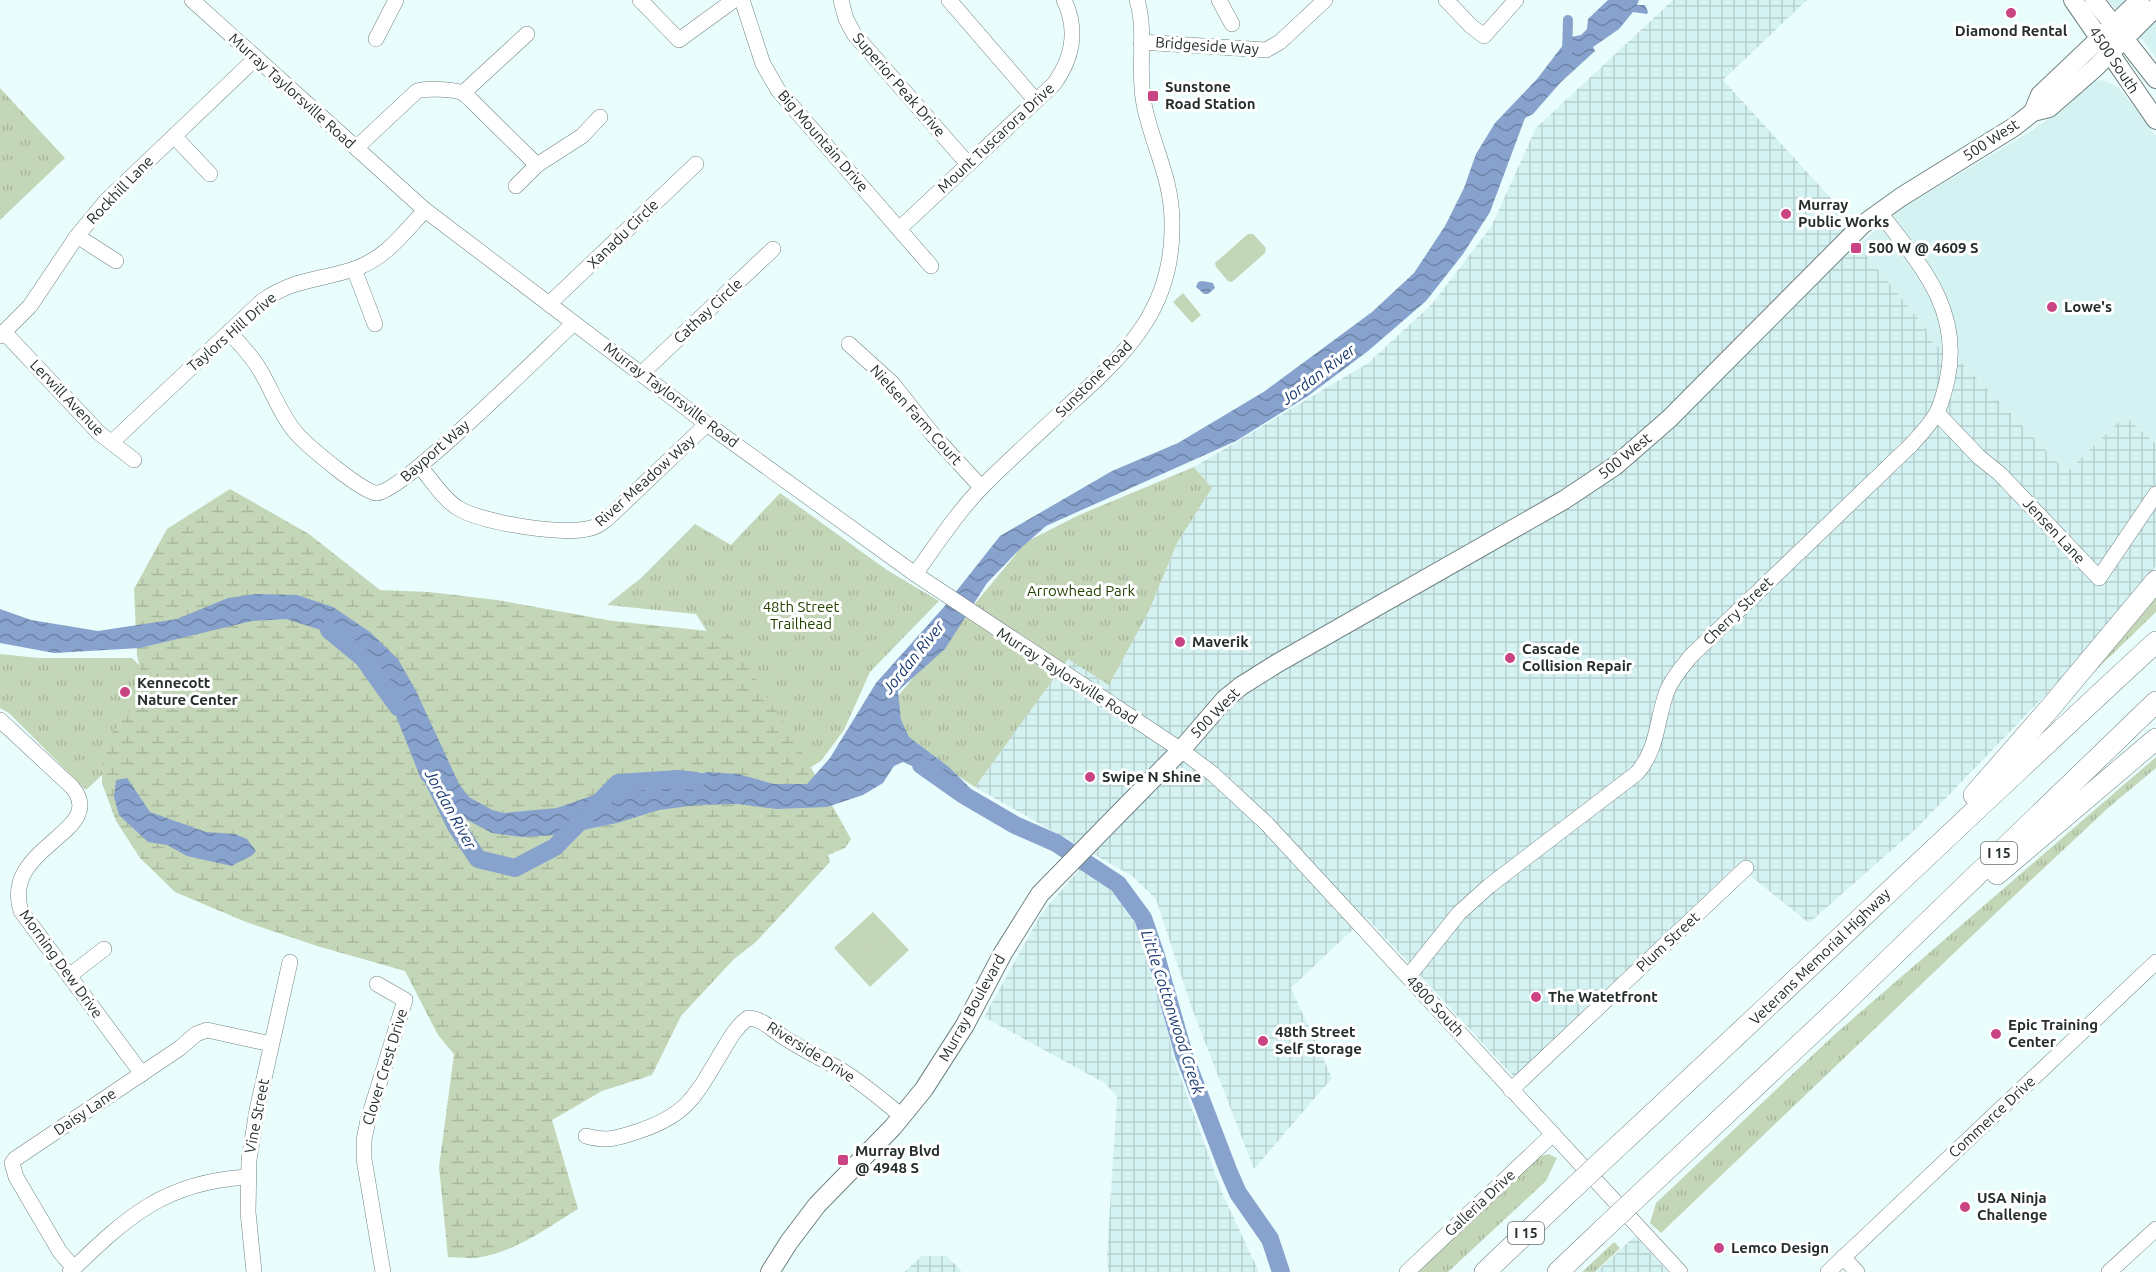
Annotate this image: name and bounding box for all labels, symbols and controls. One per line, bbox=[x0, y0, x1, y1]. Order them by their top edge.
marker: Diamond Rental bbox=[2004, 6, 2018, 20]
place label: Diamond Rental bbox=[1955, 22, 2068, 39]
street label: 4500 South bbox=[2086, 23, 2143, 96]
street label: Murray Taylorsville Road bbox=[226, 29, 359, 152]
street label: Superior Peak Drive bbox=[850, 29, 949, 140]
street label: Bridgeside Way bbox=[1155, 33, 1259, 58]
place label: Sunstone Road Station bbox=[1165, 78, 1256, 112]
street label: Mount Tuscarora Drive bbox=[934, 79, 1057, 196]
street label: Big Mountain Drive bbox=[775, 86, 872, 195]
marker: Sunstone Road Station bbox=[1146, 89, 1160, 103]
street label: 500 West bbox=[1960, 115, 2022, 164]
street label: Rockhill Lane bbox=[83, 152, 156, 227]
street label: Xanadu Circle bbox=[584, 196, 662, 272]
place label: Murray Public Works bbox=[1798, 196, 1889, 230]
marker: Murray Public Works bbox=[1779, 207, 1793, 221]
place label: 500 W @ 4609 S bbox=[1868, 239, 1979, 256]
marker: 500 W @ 4609 S bbox=[1849, 241, 1863, 255]
street label: Cathay Circle bbox=[670, 275, 745, 347]
street label: Taylors Hill Drive bbox=[184, 289, 279, 375]
place label: Lowe's bbox=[2064, 298, 2112, 315]
marker: Lowe's bbox=[2045, 300, 2059, 314]
street label: Sunstone Road bbox=[1052, 337, 1135, 420]
street label: Murray Taylorsville Road bbox=[601, 338, 742, 451]
water label: Jordan River bbox=[1277, 340, 1359, 408]
street label: Lerwill Avenue bbox=[27, 356, 108, 439]
street label: Nielsen Farm Court bbox=[867, 361, 966, 468]
street label: Bayport Way bbox=[397, 416, 473, 485]
street label: 500 West bbox=[1595, 429, 1655, 482]
street label: River Meadow Way bbox=[591, 432, 698, 530]
street label: Jensen Lane bbox=[2020, 494, 2089, 567]
street label: Cherry Street bbox=[1699, 573, 1776, 648]
park label: Arrowhead Park bbox=[1027, 582, 1135, 599]
park label: 48th Street Trailhead bbox=[763, 598, 839, 632]
water label: Jordan River bbox=[878, 616, 948, 698]
street label: Murray Taylorsville Road bbox=[994, 624, 1141, 727]
place label: Maverik bbox=[1192, 633, 1249, 650]
marker: Maverik bbox=[1173, 635, 1187, 649]
place label: Cascade Collision Repair bbox=[1522, 640, 1633, 674]
marker: Cascade Collision Repair bbox=[1503, 651, 1517, 665]
place label: Kennecott Nature Center bbox=[137, 674, 239, 708]
street label: 500 West bbox=[1187, 684, 1243, 741]
marker: Kennecott Nature Center bbox=[118, 685, 132, 699]
water label: Jordan River bbox=[421, 765, 481, 853]
place label: Swipe N Shine bbox=[1102, 768, 1201, 785]
marker: Swipe N Shine bbox=[1083, 770, 1097, 784]
road number: I 15 bbox=[1981, 842, 2017, 864]
street label: Veterans Memorial Highway bbox=[1746, 885, 1893, 1028]
street label: Morning Dew Drive bbox=[16, 906, 106, 1021]
street label: Plum Street bbox=[1633, 908, 1703, 975]
water label: Little Cottonwood Creek bbox=[1138, 928, 1208, 1097]
street label: Murray Boulevard bbox=[935, 951, 1008, 1064]
street label: 4800 South bbox=[1403, 972, 1468, 1040]
place label: The Watetfront bbox=[1548, 988, 1658, 1005]
marker: The Watetfront bbox=[1529, 990, 1543, 1004]
street label: Clover Crest Drive bbox=[359, 1007, 410, 1127]
place label: Epic Training Center bbox=[2008, 1016, 2098, 1050]
street label: Riverside Drive bbox=[764, 1018, 858, 1085]
place label: 48th Street Self Storage bbox=[1275, 1023, 1362, 1057]
marker: Epic Training Center bbox=[1989, 1027, 2003, 1041]
marker: 48th Street Self Storage bbox=[1256, 1034, 1270, 1048]
street label: Commerce Drive bbox=[1945, 1072, 2038, 1161]
street label: Vine Street bbox=[241, 1077, 272, 1155]
street label: Daisy Lane bbox=[50, 1085, 119, 1139]
place label: Murray Blvd @ 4948 S bbox=[855, 1142, 940, 1176]
marker: Murray Blvd @ 4948 S bbox=[836, 1153, 850, 1167]
street label: Galleria Drive bbox=[1441, 1166, 1518, 1239]
place label: USA Ninja Challenge bbox=[1977, 1189, 2048, 1223]
marker: USA Ninja Challenge bbox=[1958, 1200, 1972, 1214]
road number: I 15 bbox=[1508, 1222, 1544, 1244]
place label: Lemco Design bbox=[1731, 1239, 1829, 1256]
marker: Lemco Design bbox=[1712, 1241, 1726, 1255]

